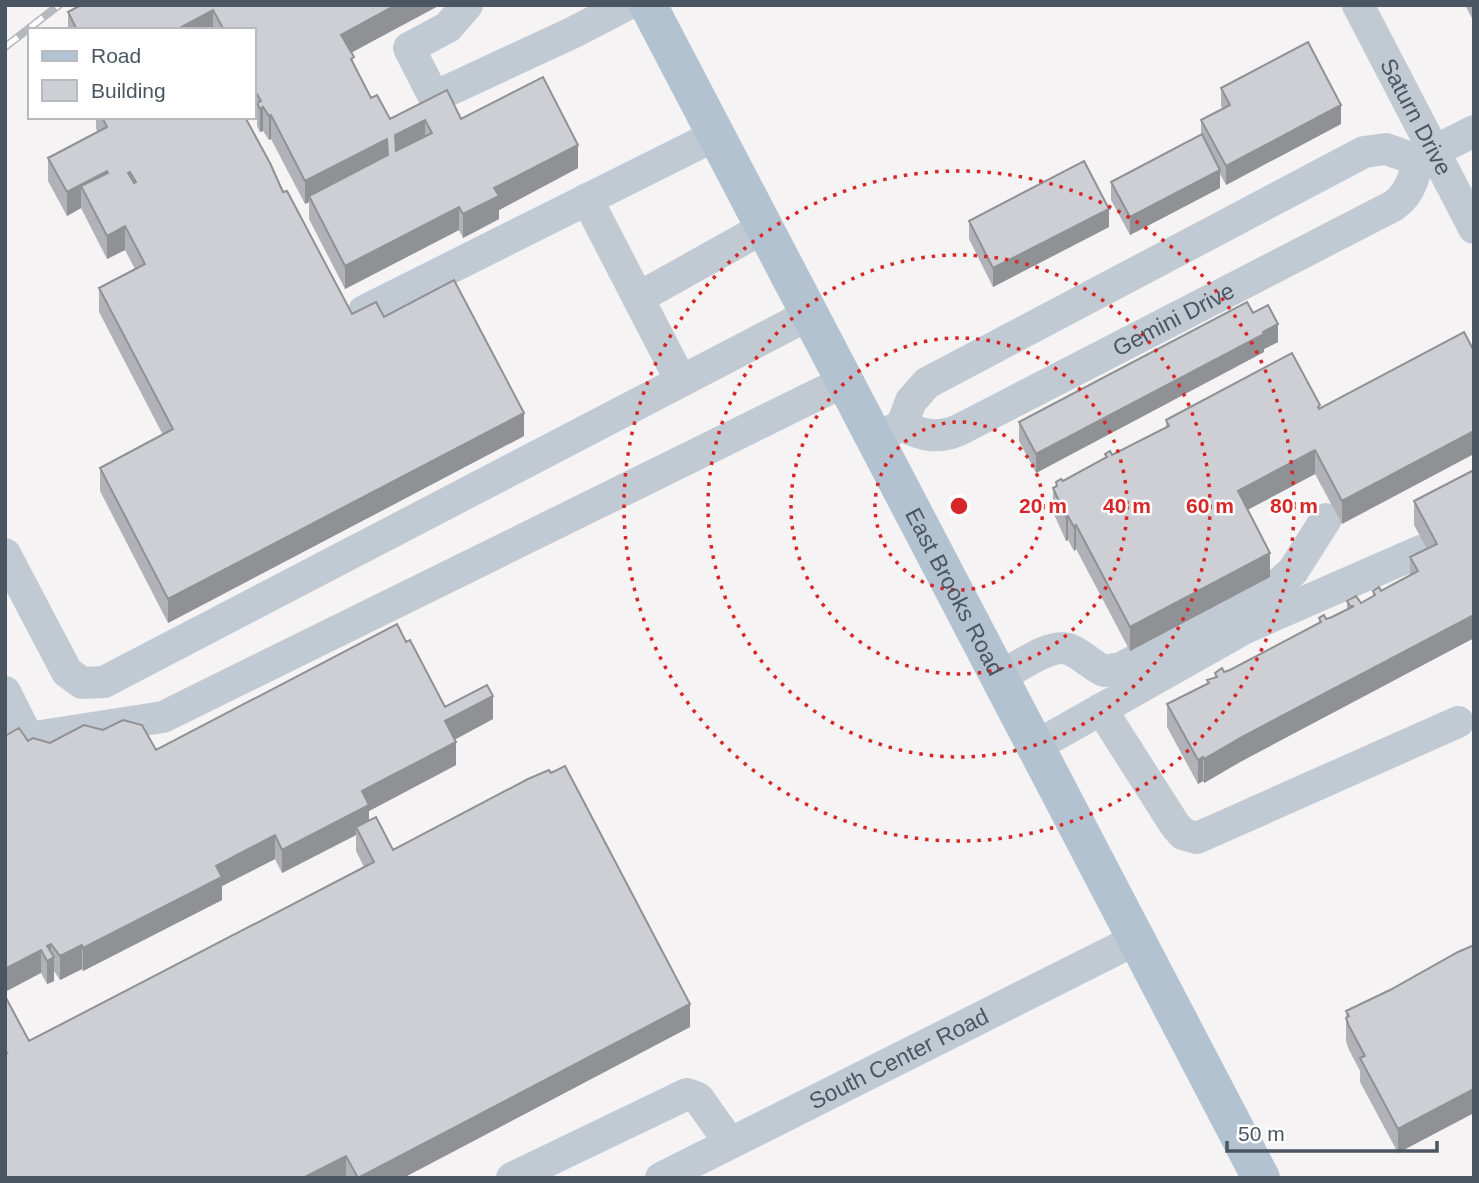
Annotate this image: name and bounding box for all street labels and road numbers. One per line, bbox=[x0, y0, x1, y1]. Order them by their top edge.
street label: Saturn Drive bbox=[1375, 54, 1457, 180]
street label: Gemini Drive bbox=[1108, 277, 1239, 361]
street label: East Brooks Road bbox=[900, 504, 1009, 680]
street label: South Center Road bbox=[805, 1003, 993, 1114]

